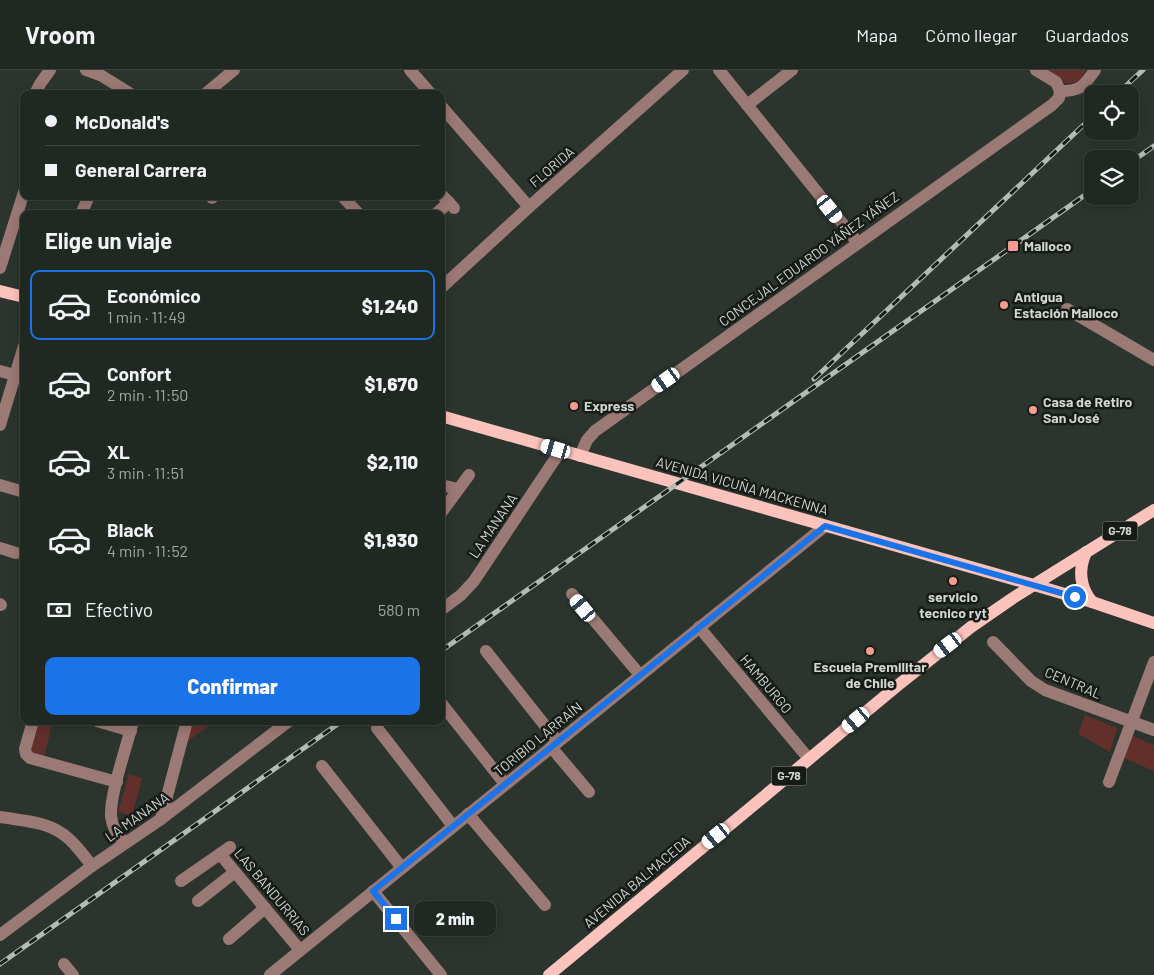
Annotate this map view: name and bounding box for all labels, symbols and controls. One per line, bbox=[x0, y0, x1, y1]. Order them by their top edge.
text: Vroom bbox=[25, 20, 95, 49]
text: Mapa bbox=[856, 24, 897, 46]
text: Cómo llegar bbox=[925, 24, 1017, 46]
text: Guardados bbox=[1045, 24, 1129, 46]
map controls bbox=[1084, 85, 1139, 205]
button: locate bbox=[1084, 85, 1139, 140]
text: McDonald's bbox=[75, 110, 169, 133]
street label: FLORIDA bbox=[526, 142, 578, 191]
button: layers bbox=[1084, 150, 1139, 205]
text: General Carrera bbox=[75, 158, 207, 181]
street label: CONCEJAL EDUARDO YÁÑEZ YÁÑEZ bbox=[715, 188, 902, 330]
car bbox=[814, 193, 845, 225]
text: Elige un viaje bbox=[45, 227, 172, 253]
place label: Malloco bbox=[1024, 237, 1071, 254]
marker: Malloco bbox=[1006, 239, 1020, 253]
icon: car bbox=[47, 283, 92, 328]
text: Económico bbox=[107, 284, 201, 307]
place label: Antigua Estación Malloco bbox=[1014, 288, 1119, 321]
text: $1,240 bbox=[362, 294, 418, 317]
marker: Antigua Estación Malloco bbox=[998, 299, 1010, 311]
text: 1 min · 11:49 bbox=[107, 307, 185, 326]
icon: car bbox=[47, 361, 92, 406]
text: Confort bbox=[107, 362, 171, 385]
car bbox=[649, 365, 682, 395]
text: $1,670 bbox=[364, 372, 418, 395]
text: 2 min · 11:50 bbox=[107, 385, 188, 404]
place label: Casa de Retiro San José bbox=[1043, 393, 1132, 426]
place label: Express bbox=[584, 397, 634, 414]
marker: Express bbox=[568, 400, 580, 412]
marker: Casa de Retiro San José bbox=[1027, 404, 1039, 416]
car bbox=[539, 438, 572, 460]
icon: car bbox=[47, 439, 92, 484]
text: XL bbox=[107, 440, 130, 463]
text: $2,110 bbox=[367, 450, 418, 473]
street label: AVENIDA VICUÑA MACKENNA bbox=[654, 453, 831, 518]
text: 3 min · 11:51 bbox=[107, 463, 184, 482]
street label: LA MANANA bbox=[465, 490, 521, 561]
icon: car bbox=[47, 517, 92, 562]
text: Black bbox=[107, 518, 154, 541]
road number: G-78 bbox=[1102, 522, 1138, 541]
text: $1,930 bbox=[364, 528, 418, 551]
text: 4 min · 11:52 bbox=[107, 541, 188, 560]
marker: servicio tecnico ryt bbox=[947, 575, 959, 587]
route start bbox=[1064, 586, 1086, 608]
place label: servicio tecnico ryt bbox=[919, 588, 987, 621]
car bbox=[567, 592, 598, 624]
icon: cash bbox=[45, 596, 73, 624]
text: Efectivo bbox=[85, 598, 153, 621]
text: 580 m bbox=[378, 600, 420, 619]
car bbox=[931, 630, 964, 660]
marker: Escuela Premilitar de Chile bbox=[864, 645, 876, 657]
street label: HAMBURGO bbox=[737, 651, 796, 717]
button: Confirmar bbox=[45, 657, 420, 715]
place label: Escuela Premilitar de Chile bbox=[813, 658, 927, 691]
street label: CENTRAL bbox=[1042, 663, 1104, 702]
street label: TORIBIO LARRAÍN bbox=[490, 698, 585, 779]
car bbox=[839, 705, 872, 735]
road number: G-78 bbox=[772, 766, 806, 786]
street label: LA MANANA bbox=[101, 788, 172, 845]
car bbox=[699, 821, 732, 851]
street label: AVENIDA BALMACEDA bbox=[580, 832, 694, 931]
street label: LAS BANDURRIAS bbox=[231, 845, 314, 939]
callout: 2 min bbox=[414, 902, 496, 936]
route end bbox=[385, 908, 407, 930]
text: 2 min bbox=[436, 909, 474, 928]

